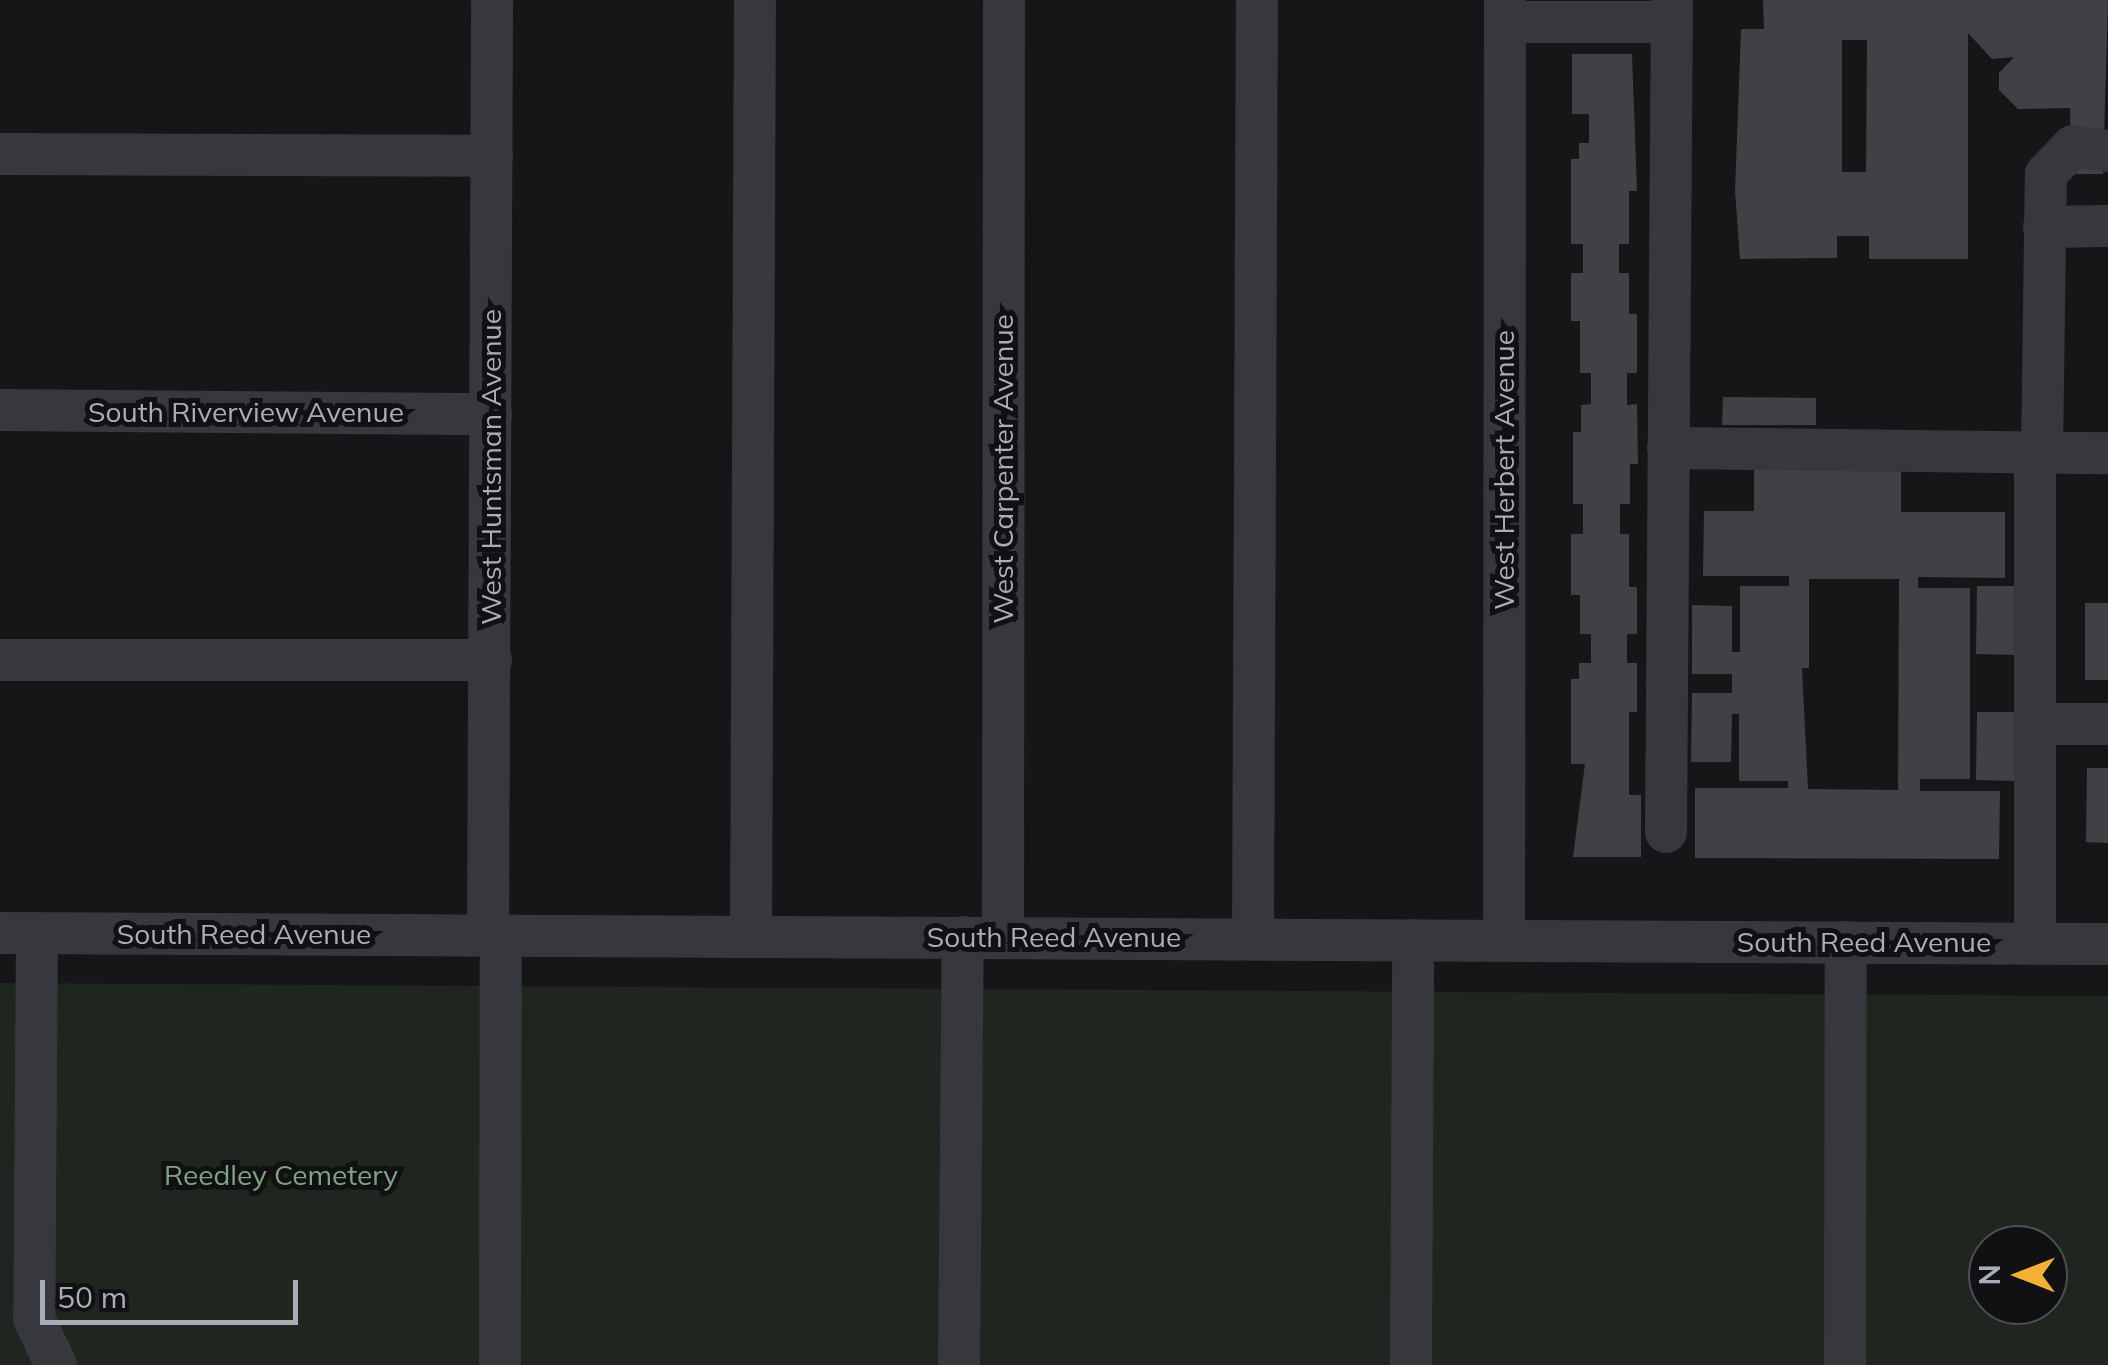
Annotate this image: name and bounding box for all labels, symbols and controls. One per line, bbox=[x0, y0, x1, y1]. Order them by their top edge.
street label: West Huntsman Avenue bbox=[474, 309, 508, 625]
street label: West Carpenter Avenue bbox=[986, 314, 1020, 624]
street label: West Herbert Avenue bbox=[1487, 330, 1521, 610]
street label: South Riverview Avenue bbox=[88, 395, 404, 429]
street label: South Reed Avenue bbox=[117, 917, 371, 951]
street label: South Reed Avenue bbox=[927, 920, 1181, 954]
street label: South Reed Avenue bbox=[1737, 925, 1991, 959]
park label: Reedley Cemetery bbox=[164, 1158, 398, 1192]
north arrow bbox=[1968, 1225, 2068, 1325]
scale bar bbox=[45, 1260, 302, 1322]
text: N bbox=[1972, 1264, 2007, 1286]
text: 50 m bbox=[57, 1278, 127, 1316]

